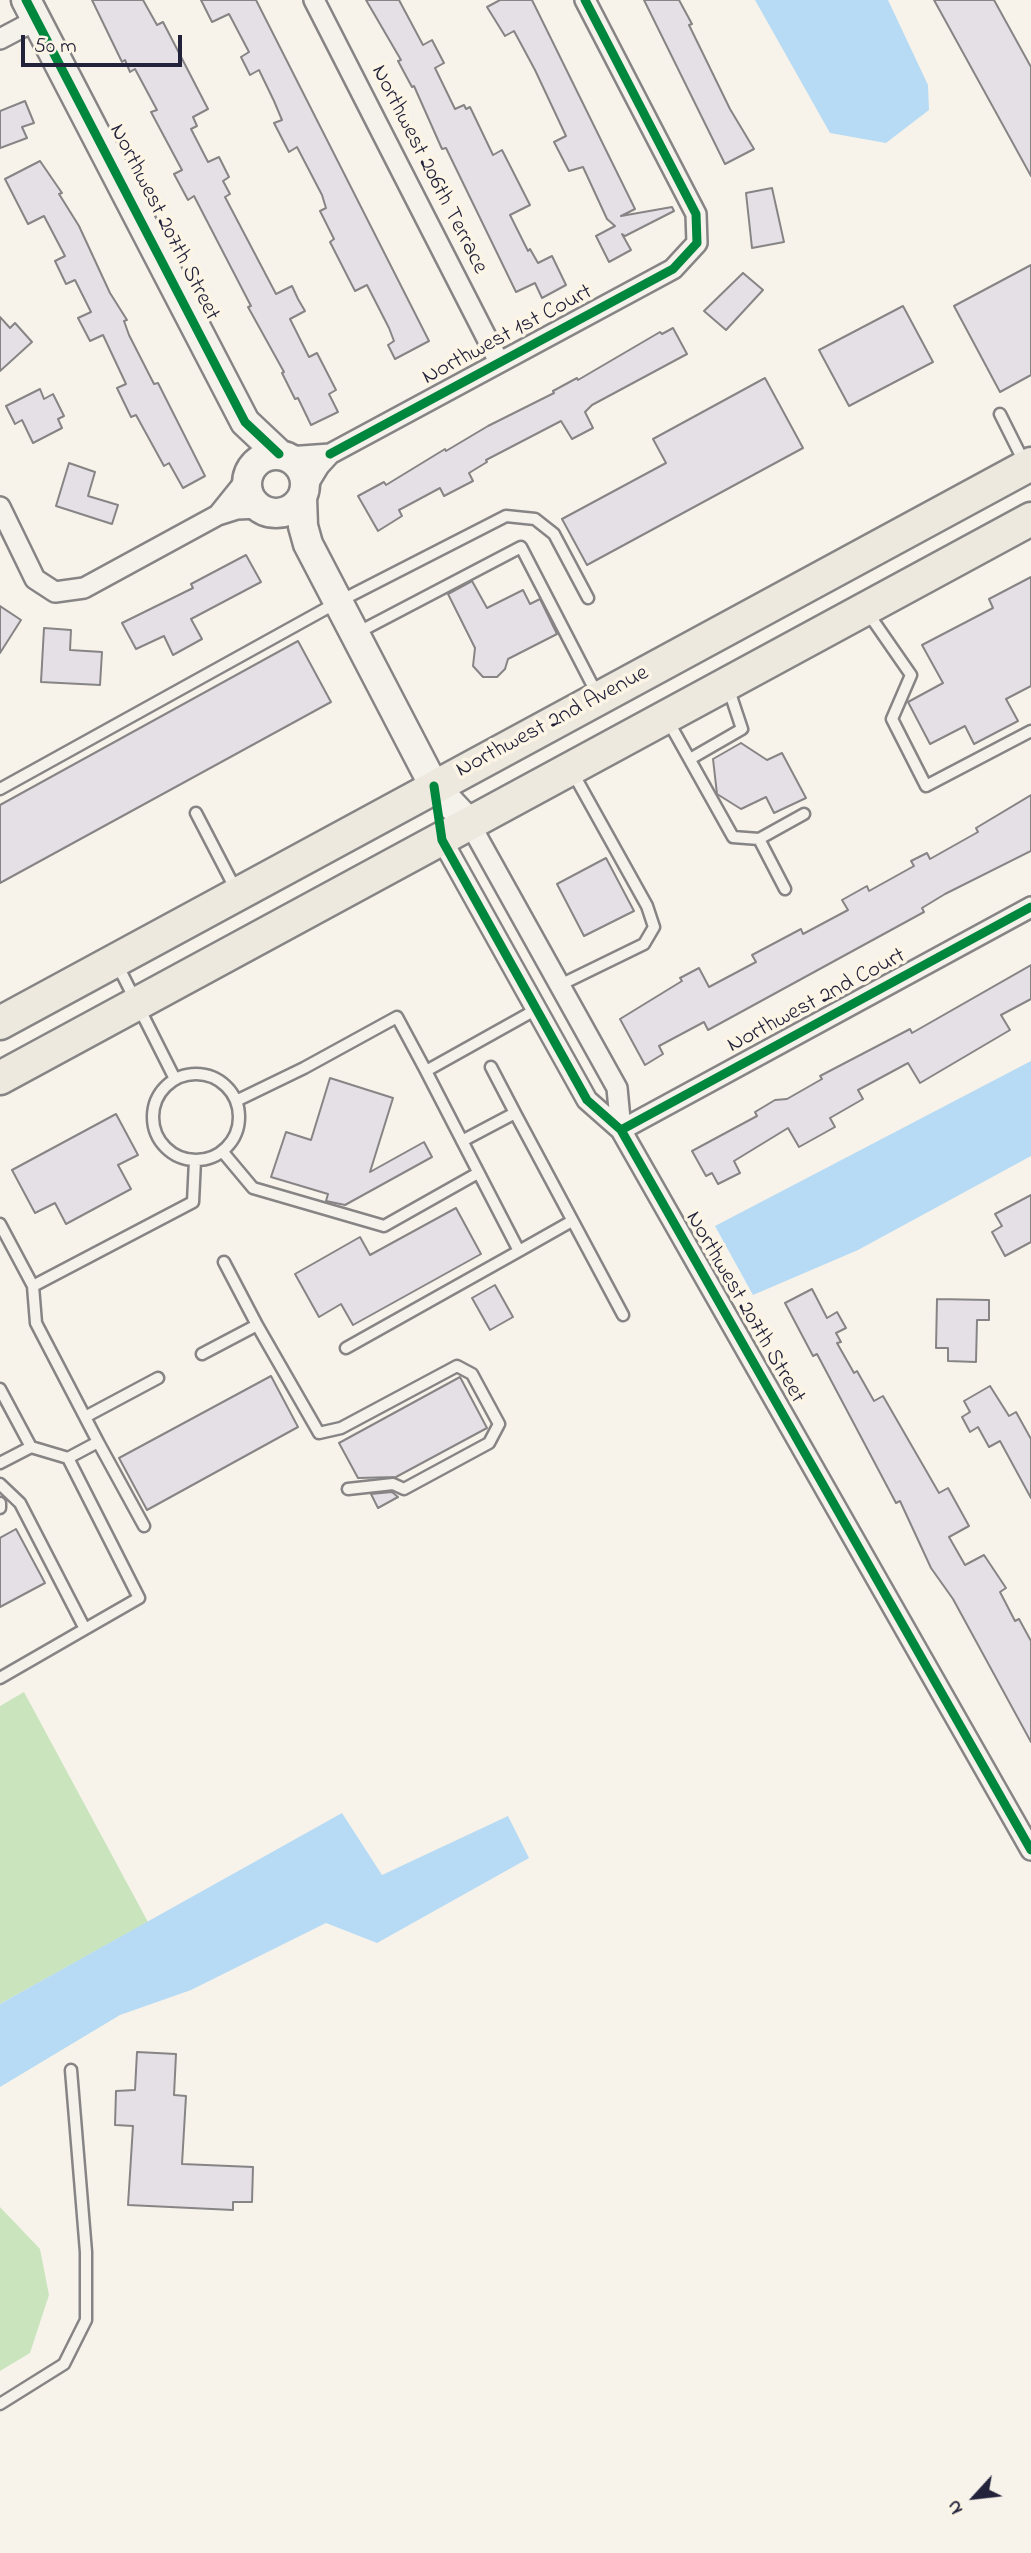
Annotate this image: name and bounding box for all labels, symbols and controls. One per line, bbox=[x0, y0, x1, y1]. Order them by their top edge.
scale bar bbox=[24, 21, 186, 65]
text: 50 m bbox=[34, 32, 77, 62]
street label: Northwest 206th Terrace bbox=[363, 61, 493, 279]
street label: Northwest 207th Street bbox=[101, 120, 225, 326]
street label: Northwest 1st Court bbox=[418, 279, 598, 393]
street label: Northwest 2nd Avenue bbox=[452, 661, 654, 785]
street label: Northwest 2nd Court bbox=[723, 943, 911, 1061]
street label: Northwest 207th Street bbox=[678, 1207, 810, 1409]
north arrow bbox=[940, 2462, 1010, 2532]
text: N bbox=[941, 2495, 971, 2519]

